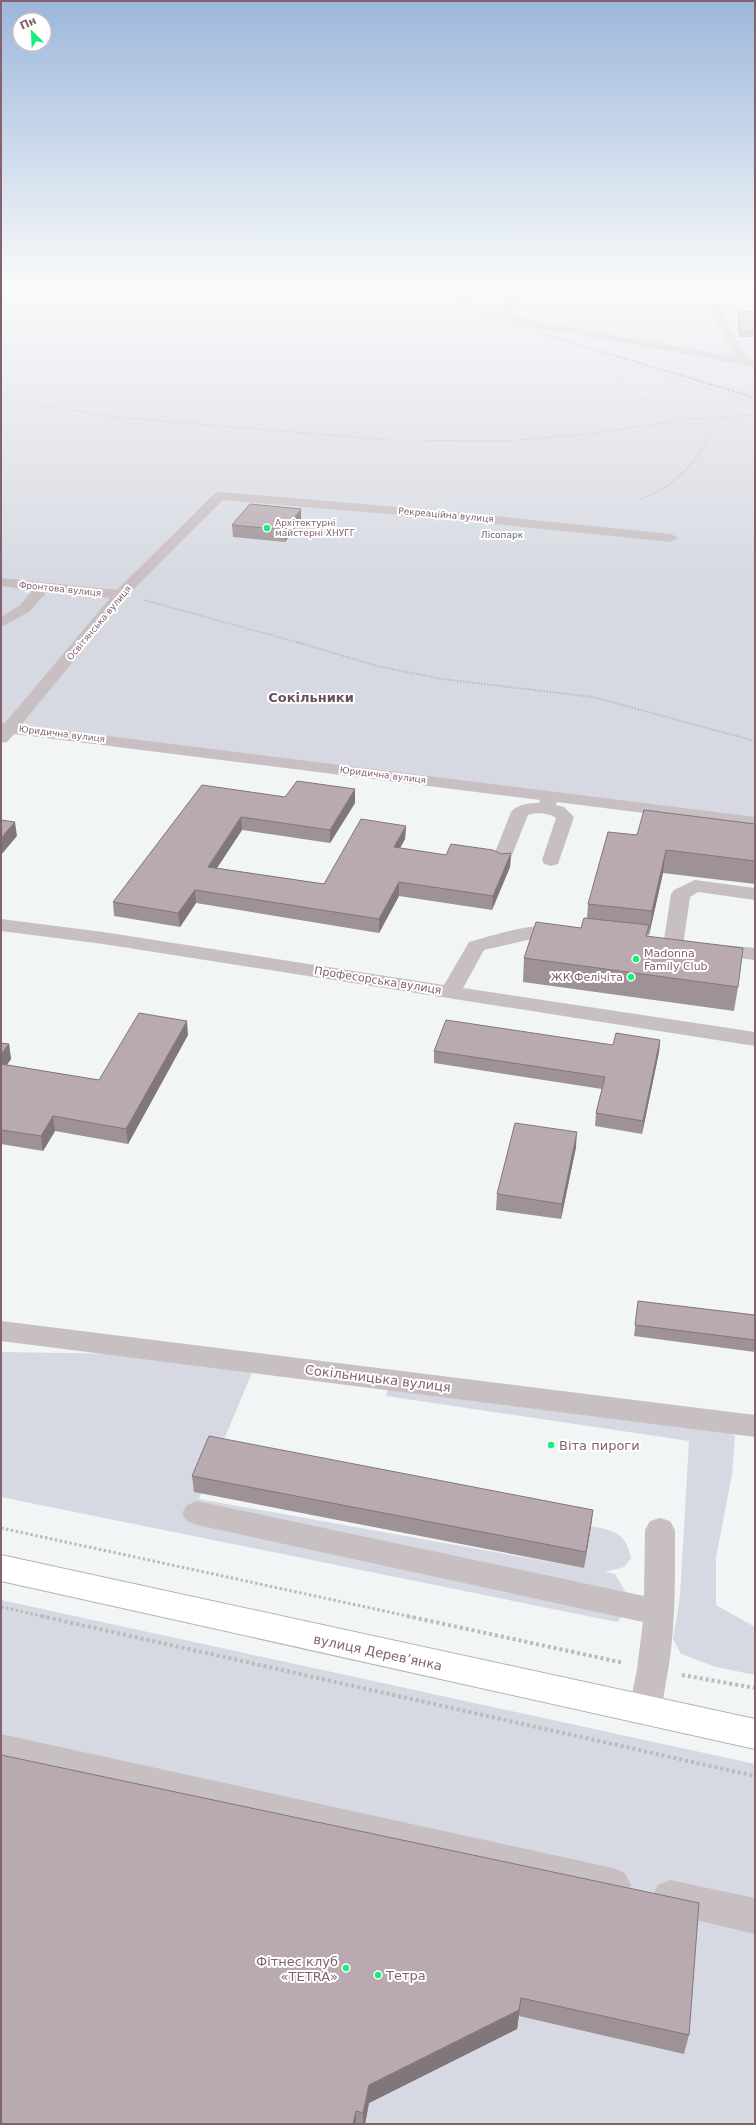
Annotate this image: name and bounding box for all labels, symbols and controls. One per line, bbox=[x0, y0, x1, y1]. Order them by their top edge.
north arrow bbox=[12, 12, 52, 52]
text: Пн bbox=[18, 14, 38, 33]
street label: Рекреаційна вулиця bbox=[398, 506, 494, 524]
place label: Архітектурні майстерні ХНУГГ bbox=[275, 518, 355, 538]
marker: Архітектурні майстерні ХНУГГ bbox=[262, 523, 272, 533]
park label: Лісопарк bbox=[481, 530, 524, 540]
street label: Фронтова вулиця bbox=[18, 580, 102, 598]
street label: Освітянська вулиця bbox=[65, 584, 133, 662]
district label: Сокільники bbox=[268, 690, 354, 705]
street label: Юридична вулиця bbox=[18, 724, 106, 744]
street label: Юридична вулиця bbox=[339, 765, 427, 785]
place label: Madonna Family Club bbox=[644, 947, 708, 973]
marker: Madonna Family Club bbox=[631, 954, 641, 964]
street label: Професорська вулиця bbox=[313, 964, 442, 997]
place label: ЖК Фелічіта bbox=[551, 971, 623, 984]
marker: ЖК Фелічіта bbox=[626, 972, 636, 982]
street label: Сокільницька вулиця bbox=[304, 1362, 452, 1395]
place label: Віта пироги bbox=[559, 1438, 640, 1453]
marker: Віта пироги bbox=[546, 1440, 556, 1450]
street label: вулиця Дерев’янка bbox=[312, 1632, 444, 1673]
place label: Фітнес клуб «TETRA» bbox=[256, 1954, 338, 1984]
marker: Фітнес клуб «TETRA» bbox=[341, 1963, 351, 1973]
place label: Тетра bbox=[385, 1968, 426, 1983]
marker: Тетра bbox=[373, 1970, 383, 1980]

